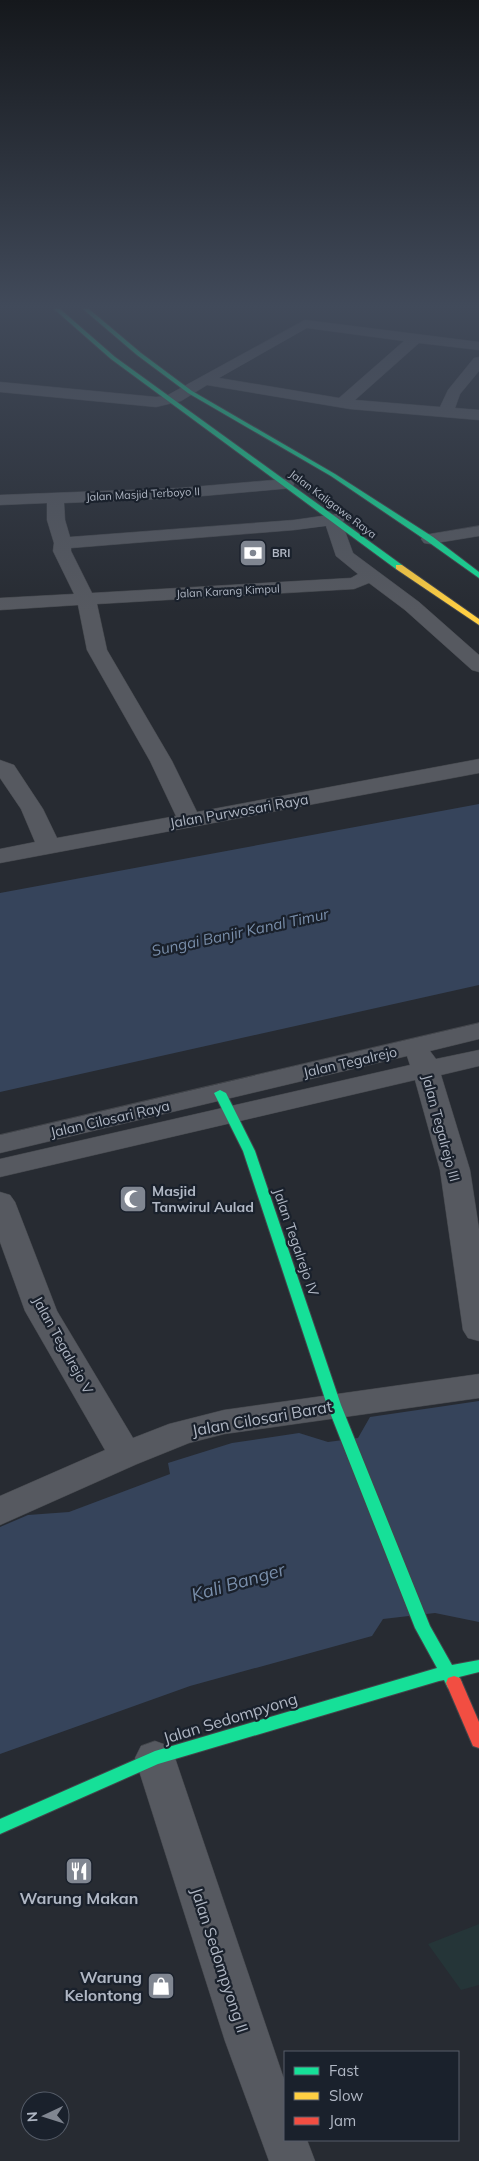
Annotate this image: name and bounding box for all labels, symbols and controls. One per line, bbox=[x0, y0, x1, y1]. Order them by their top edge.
street label: Jalan Kaligawe Raya bbox=[287, 467, 379, 541]
street label: Jalan Masjid Terboyo II bbox=[86, 484, 200, 504]
bank icon: BRI bbox=[238, 538, 268, 568]
place label: BRI bbox=[272, 546, 290, 560]
street label: Jalan Karang Kimpul bbox=[176, 581, 280, 601]
street label: Jalan Purwosari Raya bbox=[168, 790, 310, 832]
water label: Sungai Banjir Kanal Timur bbox=[150, 904, 331, 960]
street label: Jalan Tegalrejo bbox=[301, 1042, 399, 1082]
street label: Jalan Tegalrejo III bbox=[418, 1072, 464, 1184]
street label: Jalan Cilosari Raya bbox=[49, 1097, 171, 1141]
place label: Masjid Tanwirul Aulad bbox=[152, 1182, 254, 1216]
mosque icon: Masjid Tanwirul Aulad bbox=[118, 1184, 148, 1214]
street label: Jalan Tegalrejo IV bbox=[269, 1186, 323, 1298]
street label: Jalan Tegalrejo V bbox=[29, 1293, 97, 1397]
street label: Jalan Cilosari Barat bbox=[190, 1396, 334, 1440]
water label: Kali Banger bbox=[189, 1557, 289, 1606]
street label: Jalan Sedompyong bbox=[160, 1688, 300, 1748]
restaurant icon: Warung Makan bbox=[64, 1856, 94, 1886]
street label: Jalan Sedompyong II bbox=[187, 1885, 253, 2035]
place label: Warung Makan bbox=[20, 1888, 138, 1908]
place label: Warung Kelontong bbox=[64, 1967, 142, 2005]
shop icon: Warung Kelontong bbox=[146, 1971, 176, 2001]
legend bbox=[284, 2051, 459, 2141]
text: Fast bbox=[329, 2061, 359, 2080]
text: Slow bbox=[329, 2086, 363, 2105]
north arrow bbox=[20, 2091, 70, 2141]
text: N bbox=[23, 2111, 41, 2123]
text: Jam bbox=[329, 2111, 356, 2130]

